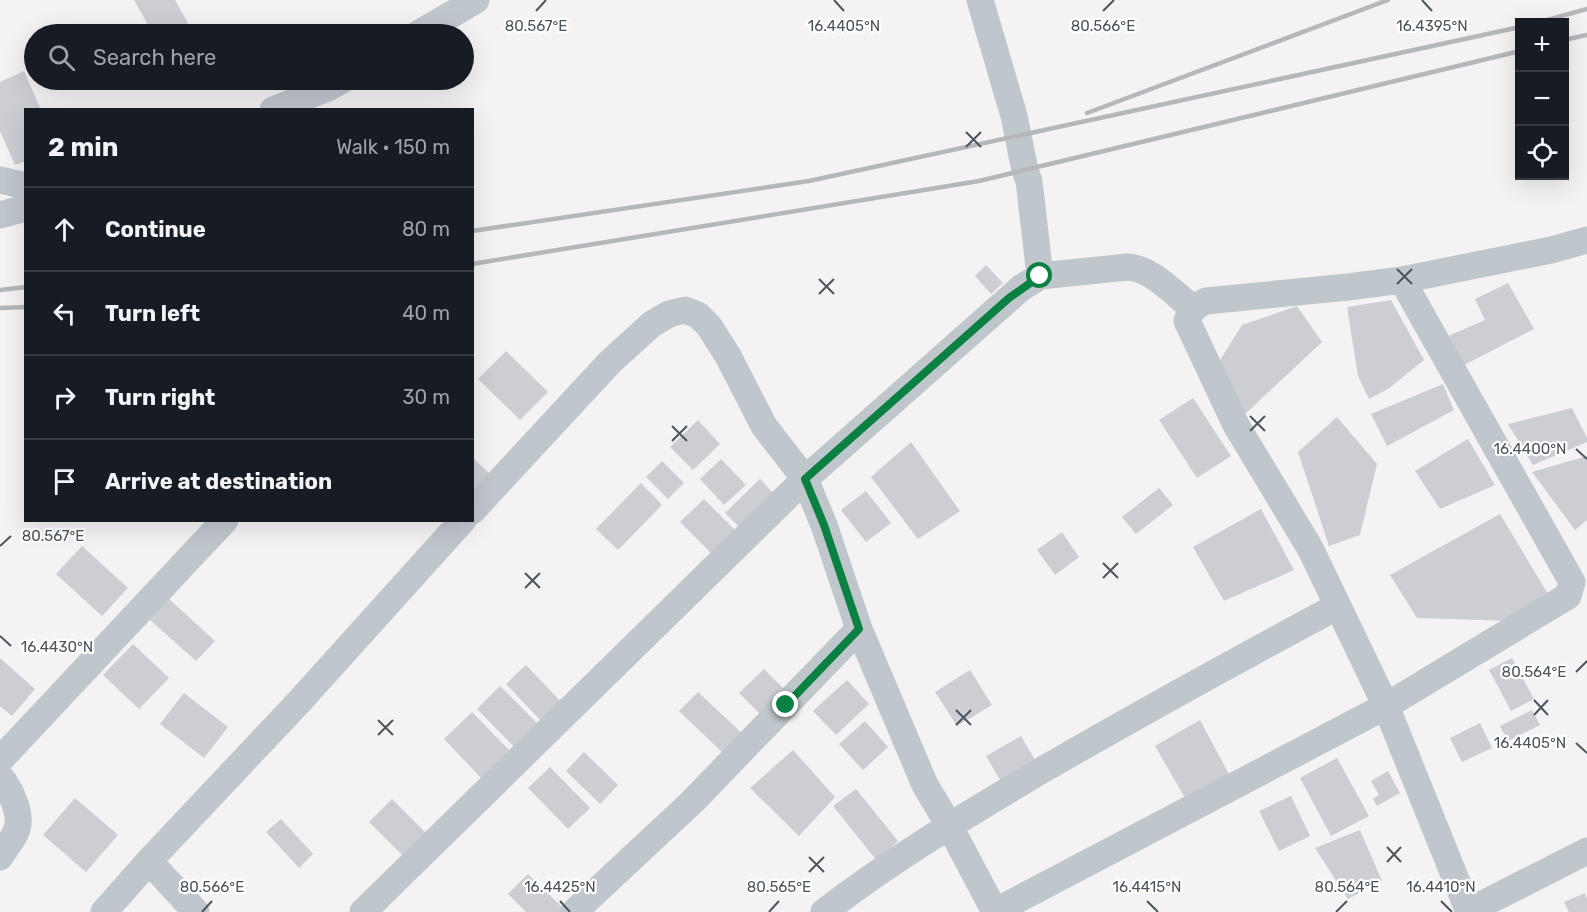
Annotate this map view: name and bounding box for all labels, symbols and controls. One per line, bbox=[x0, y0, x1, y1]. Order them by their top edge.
text: 80.567°E bbox=[505, 17, 567, 35]
text: 16.4405°N bbox=[808, 17, 880, 35]
text: 80.566°E bbox=[1071, 17, 1135, 35]
text: 16.4395°N bbox=[1396, 17, 1468, 35]
map controls bbox=[1515, 18, 1569, 180]
button: + bbox=[1515, 18, 1569, 72]
search box bbox=[24, 24, 474, 90]
icon: search bbox=[45, 41, 78, 74]
text: Search here bbox=[93, 44, 216, 71]
button: − bbox=[1515, 72, 1569, 126]
button: locate bbox=[1515, 126, 1569, 180]
text: 2 min bbox=[48, 132, 118, 163]
text: Walk · 150 m bbox=[336, 135, 450, 159]
icon: ahead bbox=[48, 213, 81, 246]
text: Continue bbox=[105, 216, 206, 243]
text: 80 m bbox=[402, 217, 450, 241]
route start bbox=[1026, 262, 1052, 288]
icon: left bbox=[48, 297, 81, 330]
text: Turn left bbox=[105, 300, 200, 327]
text: 40 m bbox=[402, 301, 450, 325]
icon: right bbox=[48, 381, 81, 414]
text: Turn right bbox=[105, 384, 215, 411]
text: 30 m bbox=[403, 385, 450, 409]
text: 16.4400°N bbox=[1494, 440, 1566, 458]
icon: arrive bbox=[48, 465, 81, 498]
text: Arrive at destination bbox=[105, 468, 332, 495]
text: 80.567°E bbox=[22, 527, 84, 545]
text: 16.4430°N bbox=[21, 638, 93, 656]
text: 80.564°E bbox=[1502, 663, 1566, 681]
route end bbox=[772, 691, 798, 717]
text: 16.4405°N bbox=[1494, 734, 1566, 752]
text: 80.566°E bbox=[180, 878, 244, 896]
text: 16.4425°N bbox=[524, 878, 596, 896]
text: 80.565°E bbox=[747, 878, 811, 896]
text: 16.4415°N bbox=[1113, 878, 1181, 896]
text: 80.564°E bbox=[1315, 878, 1379, 896]
text: 16.4410°N bbox=[1406, 878, 1476, 896]

